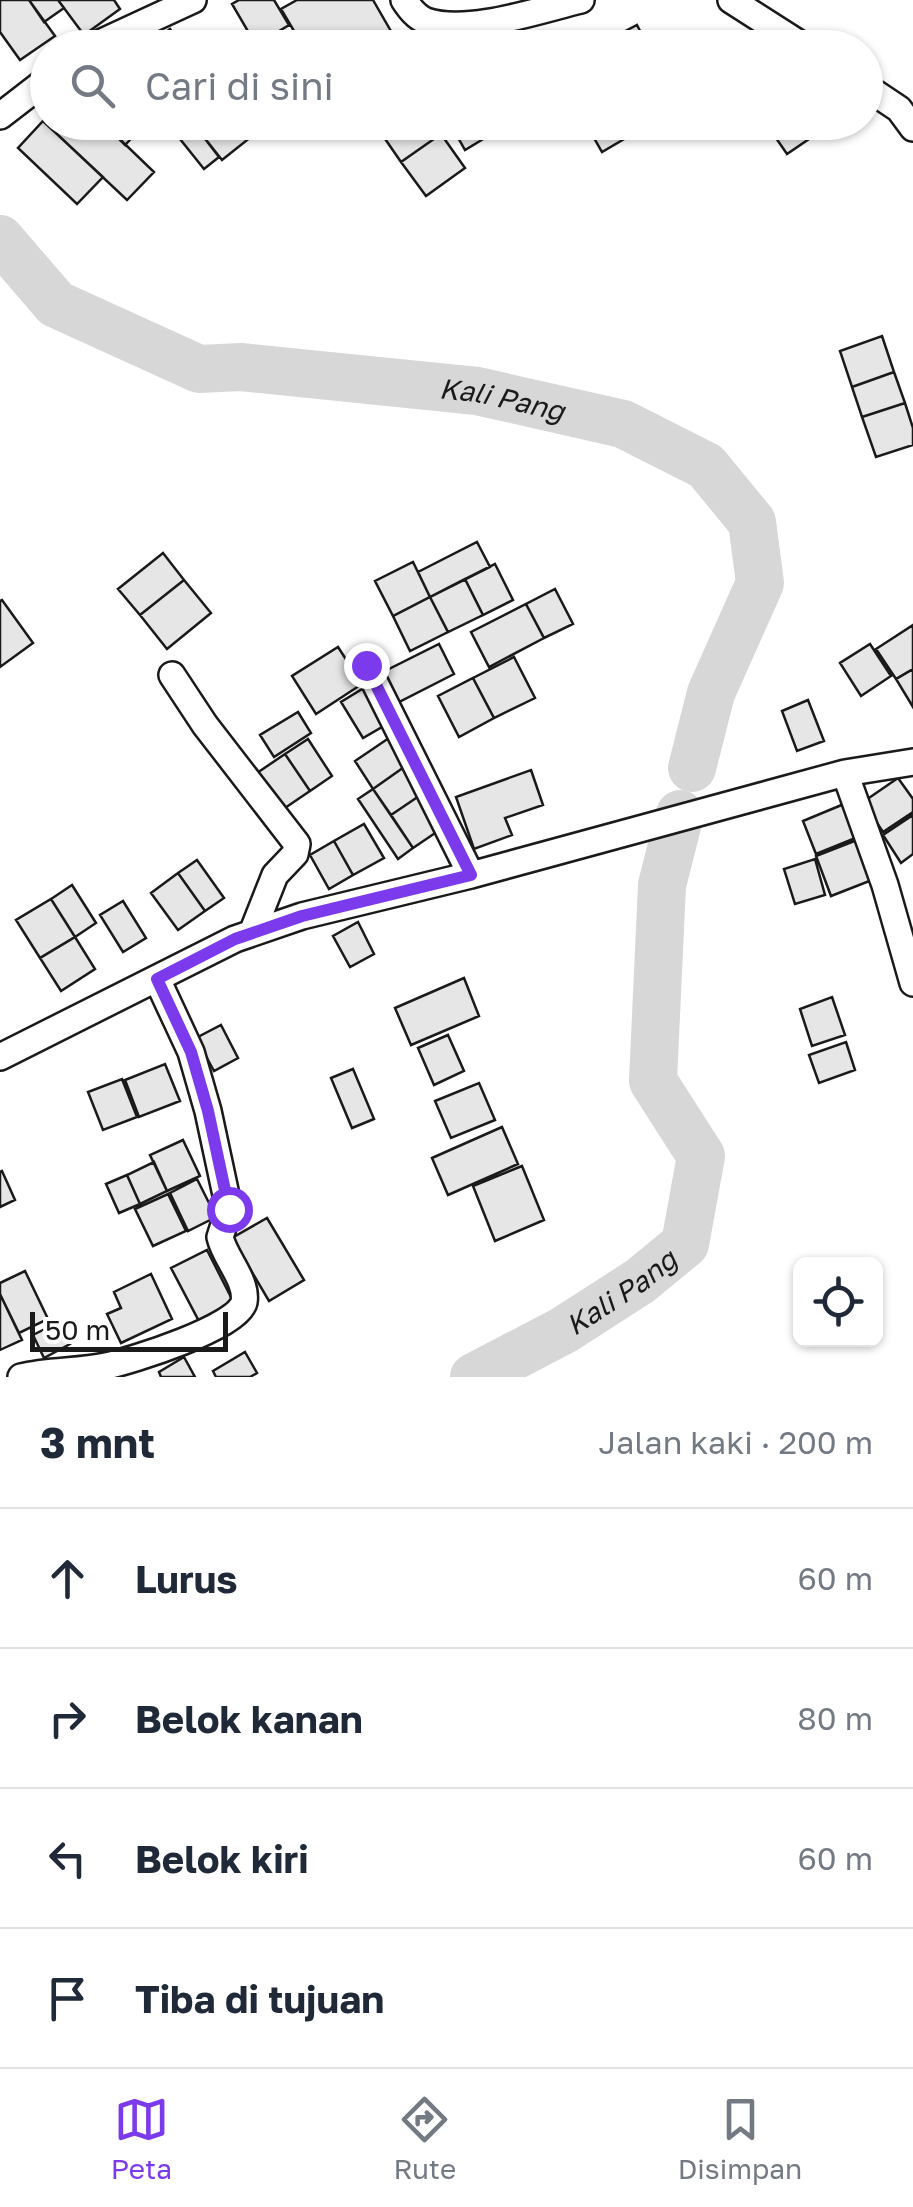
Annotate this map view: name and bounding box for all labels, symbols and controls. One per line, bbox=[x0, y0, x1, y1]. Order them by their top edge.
search box bbox=[30, 30, 883, 140]
icon: search bbox=[65, 58, 120, 113]
text: Cari di sini bbox=[145, 63, 334, 108]
water label: Kali Pang bbox=[438, 371, 569, 427]
route end bbox=[344, 643, 390, 689]
route start bbox=[207, 1187, 253, 1233]
water label: Kali Pang bbox=[559, 1241, 684, 1341]
map controls bbox=[793, 1257, 883, 1347]
button: locate bbox=[793, 1257, 883, 1347]
scale bar bbox=[30, 1307, 228, 1352]
text: 50 m bbox=[45, 1313, 110, 1346]
text: 3 mnt bbox=[40, 1417, 155, 1467]
text: Jalan kaki · 200 m bbox=[599, 1423, 873, 1461]
icon: ahead bbox=[40, 1551, 95, 1606]
text: Lurus bbox=[135, 1556, 238, 1601]
text: 60 m bbox=[797, 1559, 873, 1597]
icon: right bbox=[40, 1691, 95, 1746]
text: Belok kanan bbox=[135, 1696, 363, 1741]
text: 80 m bbox=[797, 1699, 873, 1737]
icon: left bbox=[40, 1831, 95, 1886]
text: Belok kiri bbox=[135, 1836, 309, 1881]
text: 60 m bbox=[797, 1839, 873, 1877]
icon: arrive bbox=[40, 1971, 95, 2026]
text: Tiba di tujuan bbox=[135, 1976, 384, 2021]
tab: Peta bbox=[111, 2092, 172, 2185]
tab: Rute bbox=[393, 2092, 456, 2185]
tab: Disimpan bbox=[678, 2092, 802, 2185]

